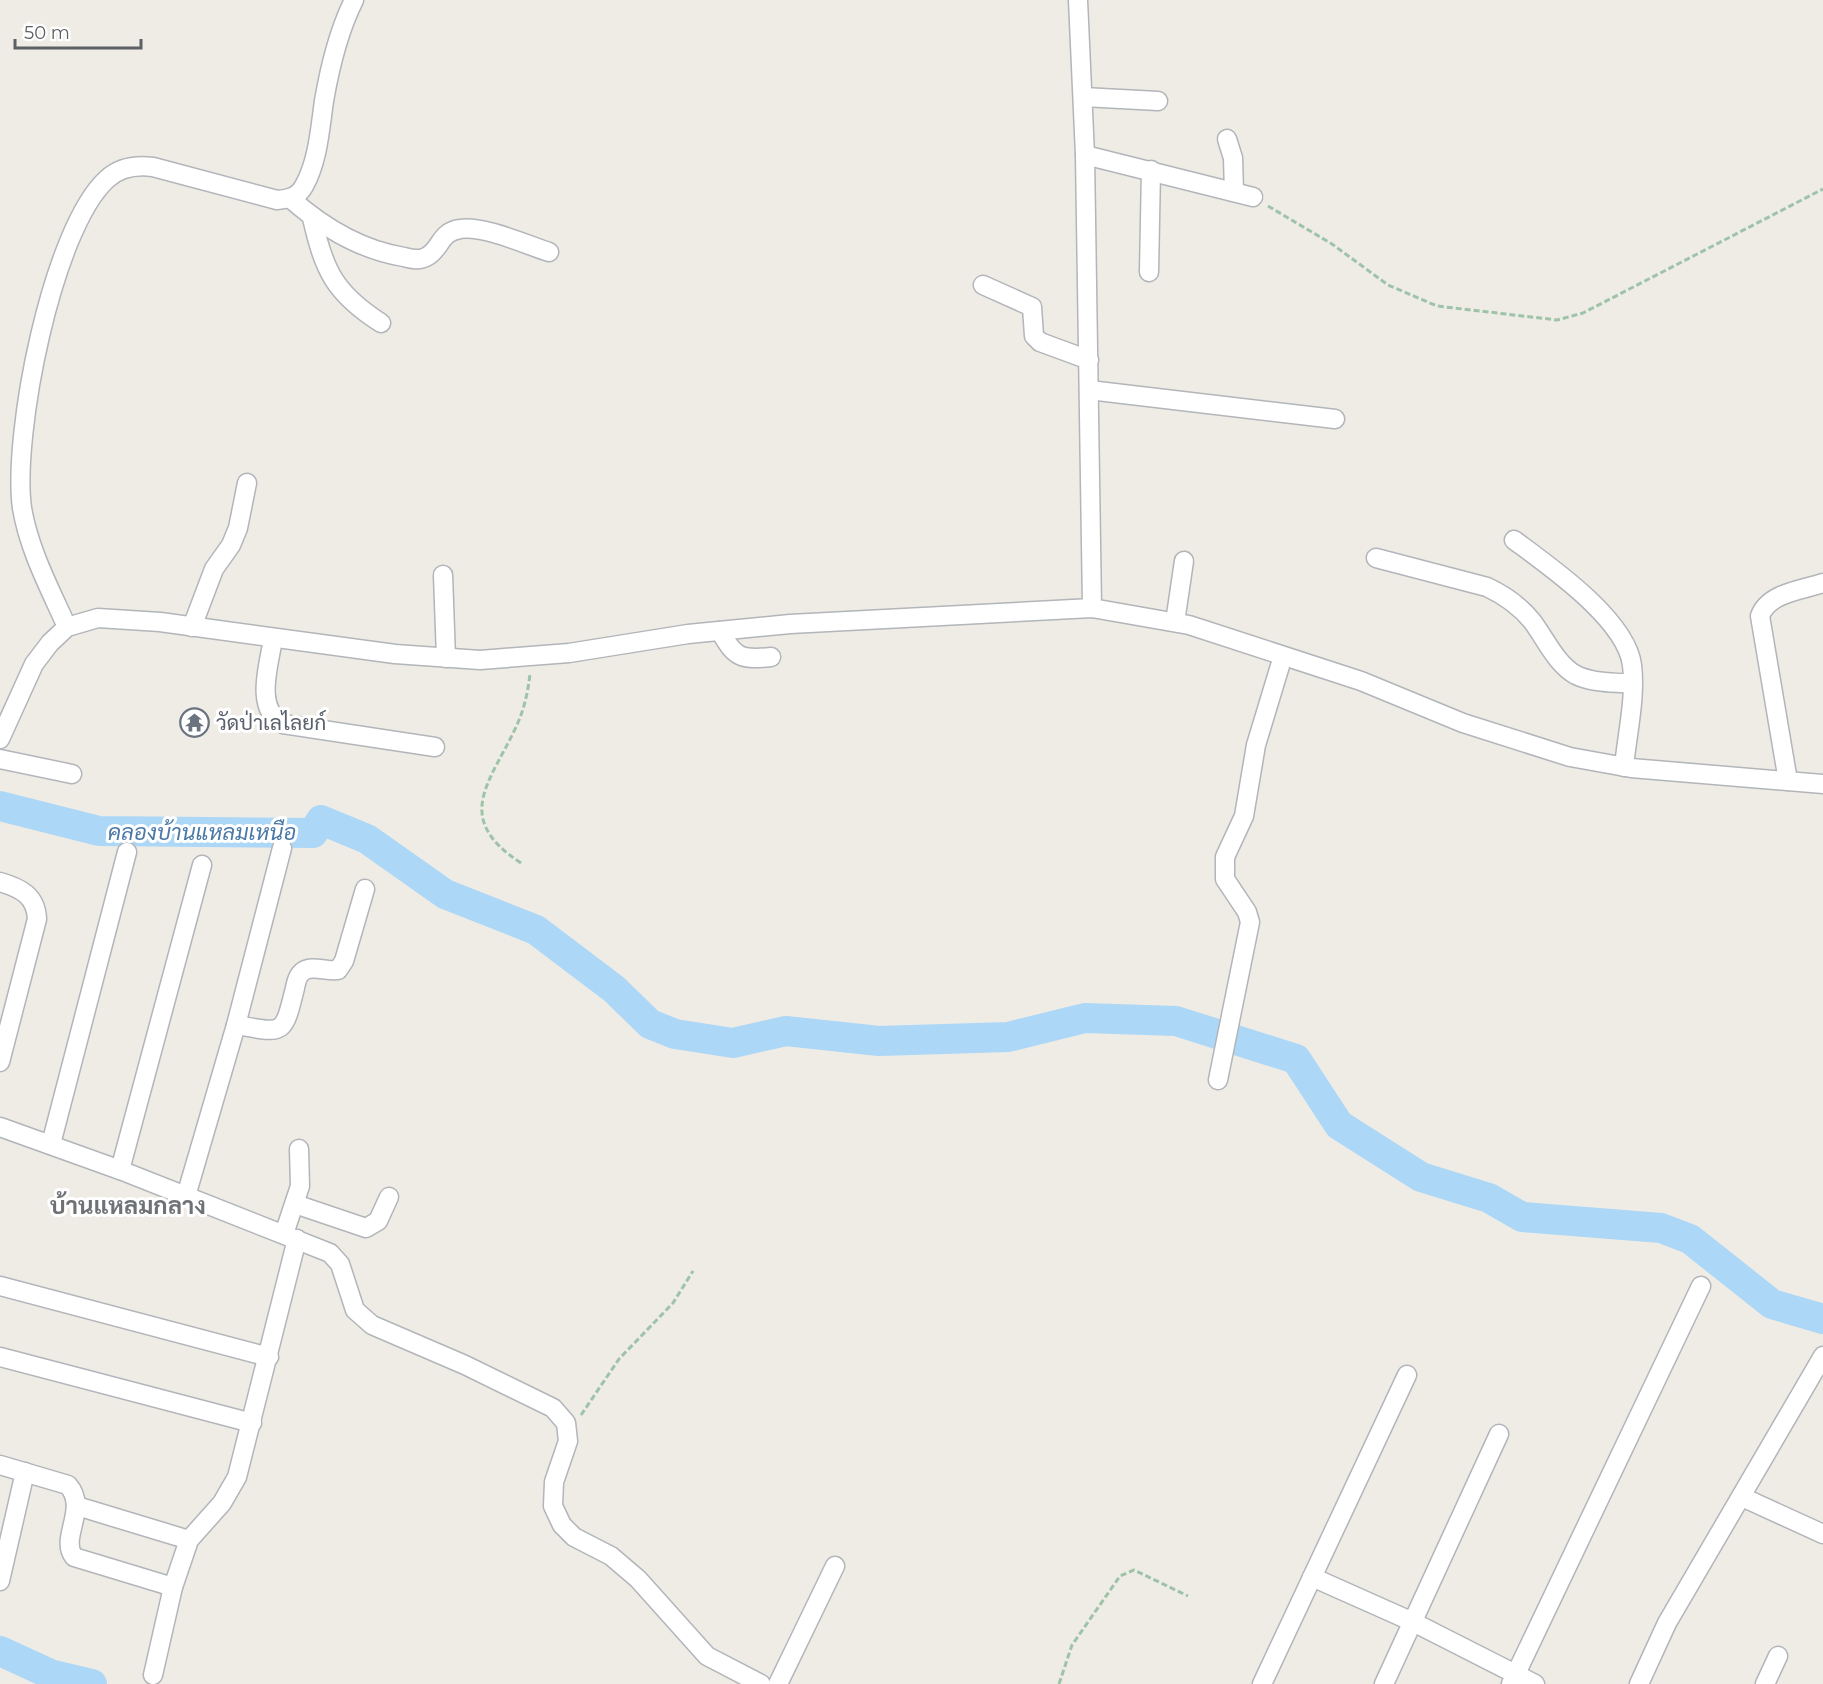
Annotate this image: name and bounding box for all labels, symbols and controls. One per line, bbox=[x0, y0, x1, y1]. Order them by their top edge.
scale bar bbox=[15, 12, 141, 50]
text: 50 m bbox=[24, 22, 70, 44]
temple icon: วัดป่าเลไลยก์ bbox=[179, 706, 211, 738]
place label: วัดป่าเลไลยก์ bbox=[216, 709, 326, 735]
water label: คลองบ้านแหลมเหนือ bbox=[108, 819, 296, 846]
district label: บ้านแหลมกลาง bbox=[50, 1190, 206, 1220]

